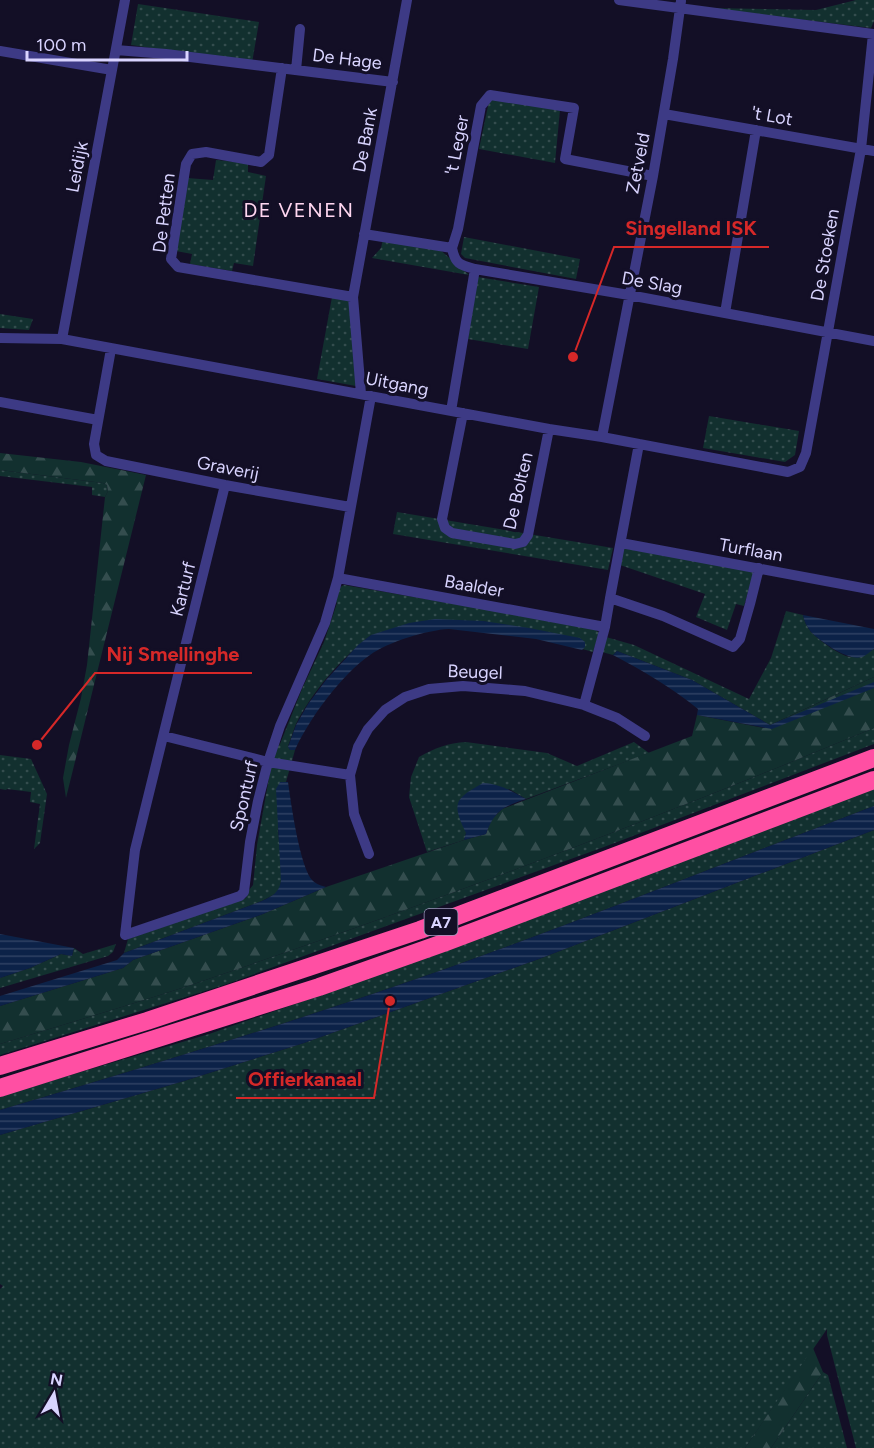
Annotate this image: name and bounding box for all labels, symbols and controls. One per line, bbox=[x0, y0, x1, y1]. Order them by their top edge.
scale bar bbox=[27, 24, 188, 62]
text: 100 m bbox=[36, 34, 86, 56]
street label: De Hage bbox=[311, 44, 383, 74]
street label: 't Lot bbox=[750, 102, 795, 130]
street label: De Bank bbox=[348, 105, 382, 174]
street label: 't Leger bbox=[440, 113, 474, 177]
street label: Zetveld bbox=[621, 131, 655, 195]
street label: Leidijk bbox=[61, 139, 93, 194]
street label: De Petten bbox=[148, 172, 180, 254]
district label: DE VENEN bbox=[243, 198, 355, 222]
street label: De Stoeken bbox=[806, 207, 844, 303]
callout: Singelland ISK bbox=[614, 209, 769, 247]
text: Singelland ISK bbox=[625, 216, 757, 240]
street label: De Slag bbox=[620, 267, 684, 299]
street label: Uitgang bbox=[363, 367, 431, 401]
street label: De Bolten bbox=[498, 450, 538, 532]
street label: Graverij bbox=[195, 451, 261, 485]
street label: Turflaan bbox=[717, 534, 785, 566]
street label: Karturf bbox=[166, 559, 200, 619]
street label: Baalder bbox=[443, 570, 505, 602]
callout: Nij Smellinghe bbox=[95, 635, 252, 673]
text: Nij Smellinghe bbox=[107, 642, 239, 666]
street label: Beugel bbox=[447, 660, 503, 684]
street label: Sponturf bbox=[225, 758, 263, 833]
road number: A7 bbox=[424, 909, 458, 935]
callout: Offierkanaal bbox=[236, 1060, 374, 1098]
text: Offierkanaal bbox=[248, 1067, 362, 1091]
north arrow bbox=[24, 1364, 84, 1424]
text: N bbox=[49, 1369, 64, 1390]

